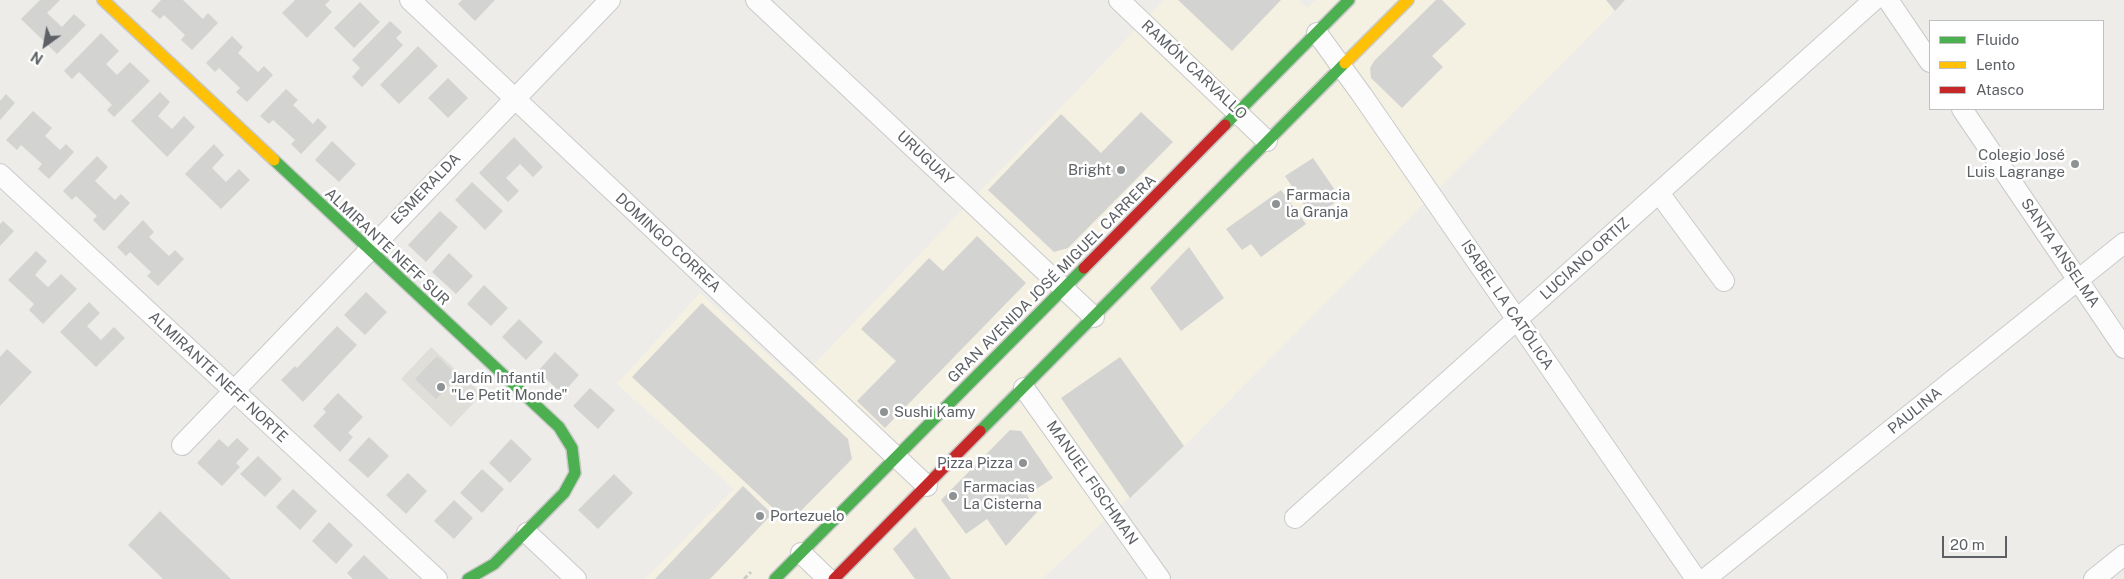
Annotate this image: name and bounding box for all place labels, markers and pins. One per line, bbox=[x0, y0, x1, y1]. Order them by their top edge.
place label: Colegio José Luis Lagrange bbox=[1966, 146, 2065, 181]
marker: Colegio José Luis Lagrange bbox=[2069, 158, 2081, 170]
place label: Bright bbox=[1068, 161, 1111, 179]
marker: Bright bbox=[1115, 164, 1127, 176]
place label: Farmacia la Granja bbox=[1286, 186, 1350, 221]
marker: Farmacia la Granja bbox=[1270, 198, 1282, 210]
place label: Jardín Infantil "Le Petit Monde" bbox=[451, 369, 568, 404]
marker: Jardín Infantil "Le Petit Monde" bbox=[435, 381, 447, 393]
place label: Sushi Kamy bbox=[894, 403, 976, 421]
marker: Sushi Kamy bbox=[878, 406, 890, 418]
place label: Pizza Pizza bbox=[937, 454, 1013, 472]
marker: Pizza Pizza bbox=[1017, 457, 1029, 469]
place label: Farmacias La Cisterna bbox=[963, 478, 1042, 513]
marker: Farmacias La Cisterna bbox=[947, 490, 959, 502]
place label: Portezuelo bbox=[770, 507, 845, 525]
marker: Portezuelo bbox=[754, 510, 766, 522]

